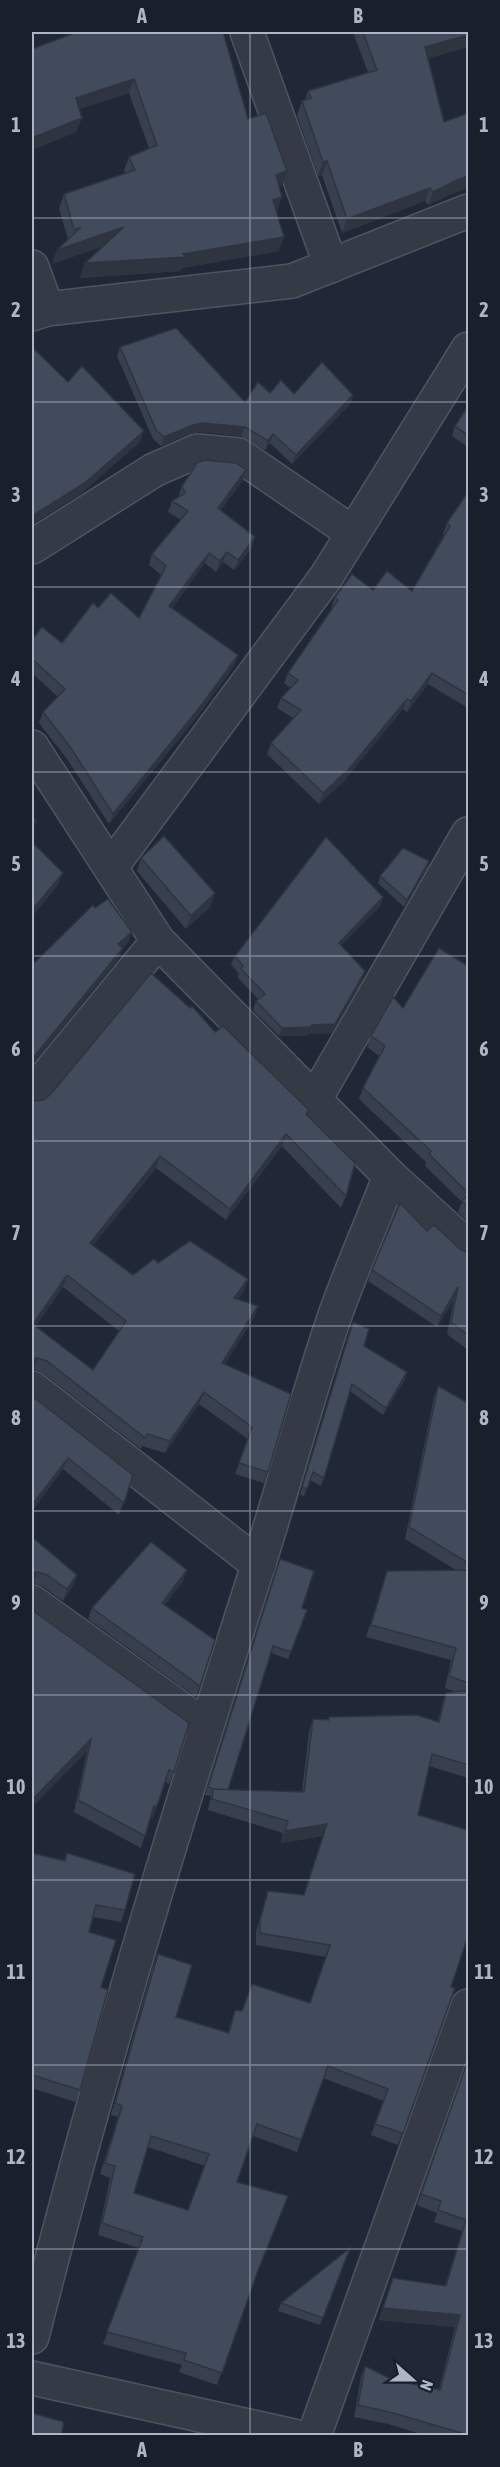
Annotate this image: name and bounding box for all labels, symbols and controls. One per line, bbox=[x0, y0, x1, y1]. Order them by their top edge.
text: A bbox=[136, 4, 147, 27]
text: B bbox=[353, 4, 363, 27]
text: 1 bbox=[11, 113, 21, 136]
text: 1 bbox=[479, 113, 489, 136]
text: 2 bbox=[11, 298, 21, 321]
text: 2 bbox=[479, 298, 489, 321]
text: 3 bbox=[11, 483, 21, 506]
text: 3 bbox=[479, 483, 489, 506]
text: 4 bbox=[10, 667, 21, 690]
text: 4 bbox=[478, 667, 489, 690]
text: 5 bbox=[11, 852, 21, 875]
text: 5 bbox=[479, 852, 489, 875]
text: 6 bbox=[11, 1037, 21, 1060]
text: 6 bbox=[479, 1037, 489, 1060]
text: 7 bbox=[11, 1221, 21, 1244]
text: 7 bbox=[479, 1221, 489, 1244]
text: 8 bbox=[11, 1406, 21, 1429]
text: 8 bbox=[479, 1406, 489, 1429]
text: 9 bbox=[11, 1591, 21, 1614]
text: 9 bbox=[479, 1591, 489, 1614]
text: 10 bbox=[7, 1775, 25, 1798]
text: 10 bbox=[475, 1775, 493, 1798]
text: 11 bbox=[7, 1960, 25, 1983]
text: 11 bbox=[475, 1960, 493, 1983]
text: 12 bbox=[7, 2145, 25, 2168]
text: 12 bbox=[475, 2145, 493, 2168]
text: 13 bbox=[7, 2329, 25, 2352]
text: 13 bbox=[475, 2329, 493, 2352]
north arrow bbox=[383, 2350, 443, 2410]
text: N bbox=[417, 2378, 437, 2393]
text: A bbox=[136, 2438, 147, 2461]
text: B bbox=[353, 2438, 363, 2461]

